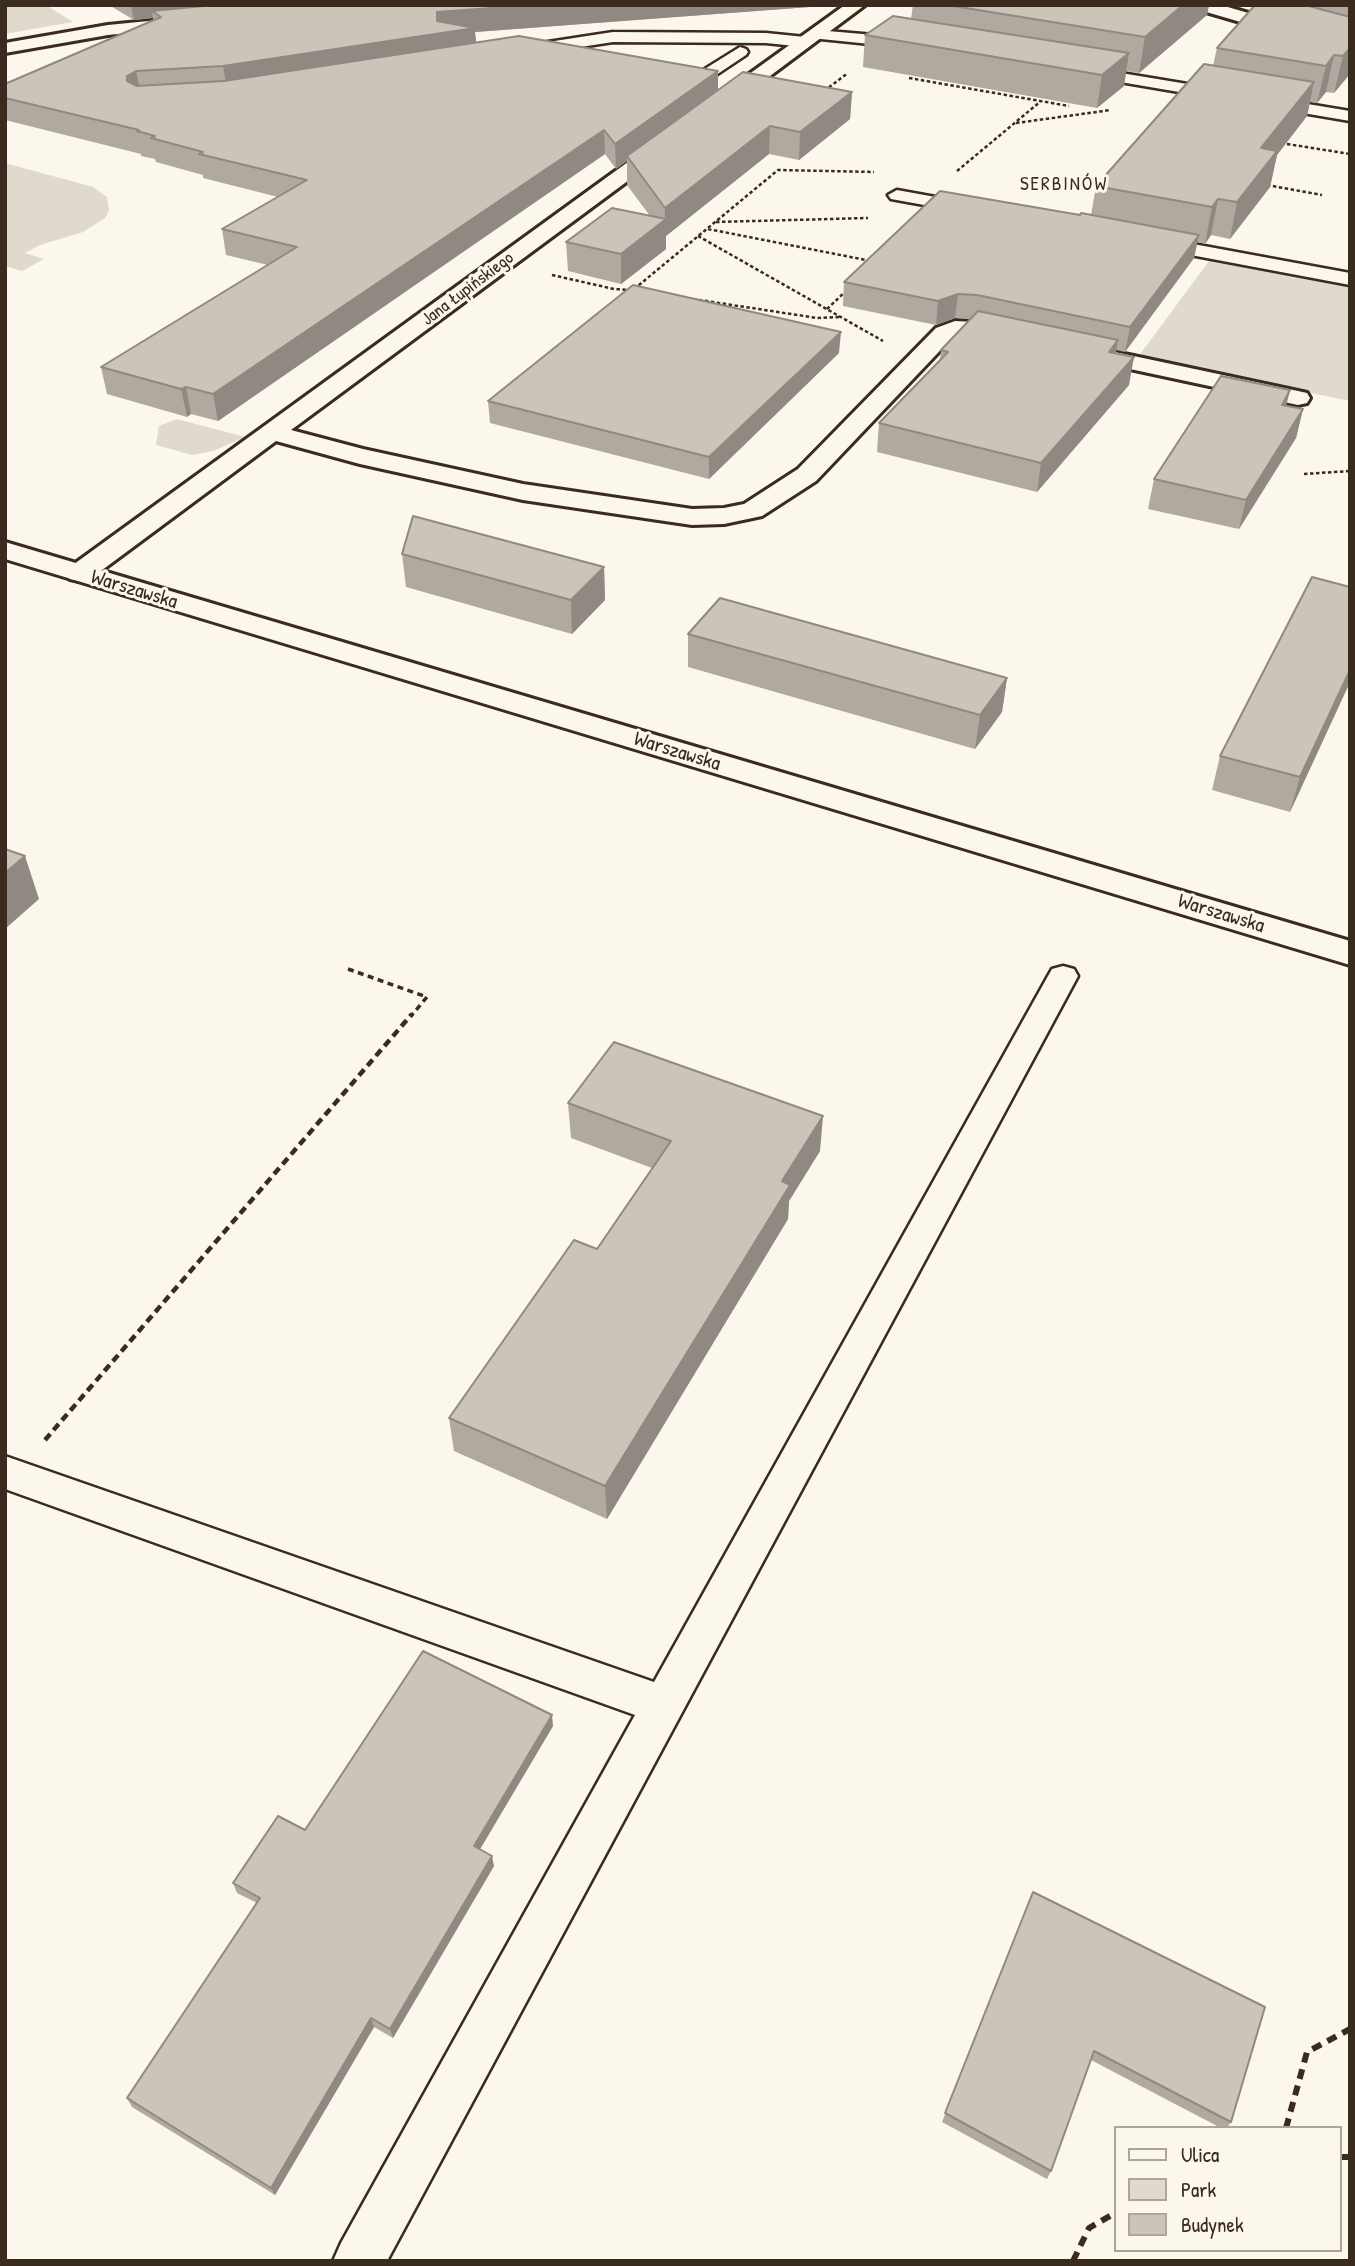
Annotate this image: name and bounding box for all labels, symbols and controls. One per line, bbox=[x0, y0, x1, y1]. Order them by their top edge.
district label: SERBINÓW bbox=[1021, 174, 1107, 196]
street label: Jana Łupińskiego bbox=[418, 248, 518, 330]
street label: Warszawska bbox=[88, 565, 180, 615]
street label: Warszawska bbox=[631, 727, 723, 777]
street label: Warszawska bbox=[1175, 889, 1267, 939]
legend bbox=[1114, 2126, 1341, 2252]
text: Ulica bbox=[1181, 2140, 1219, 2169]
text: Park bbox=[1181, 2175, 1216, 2204]
text: Budynek bbox=[1181, 2210, 1244, 2239]

